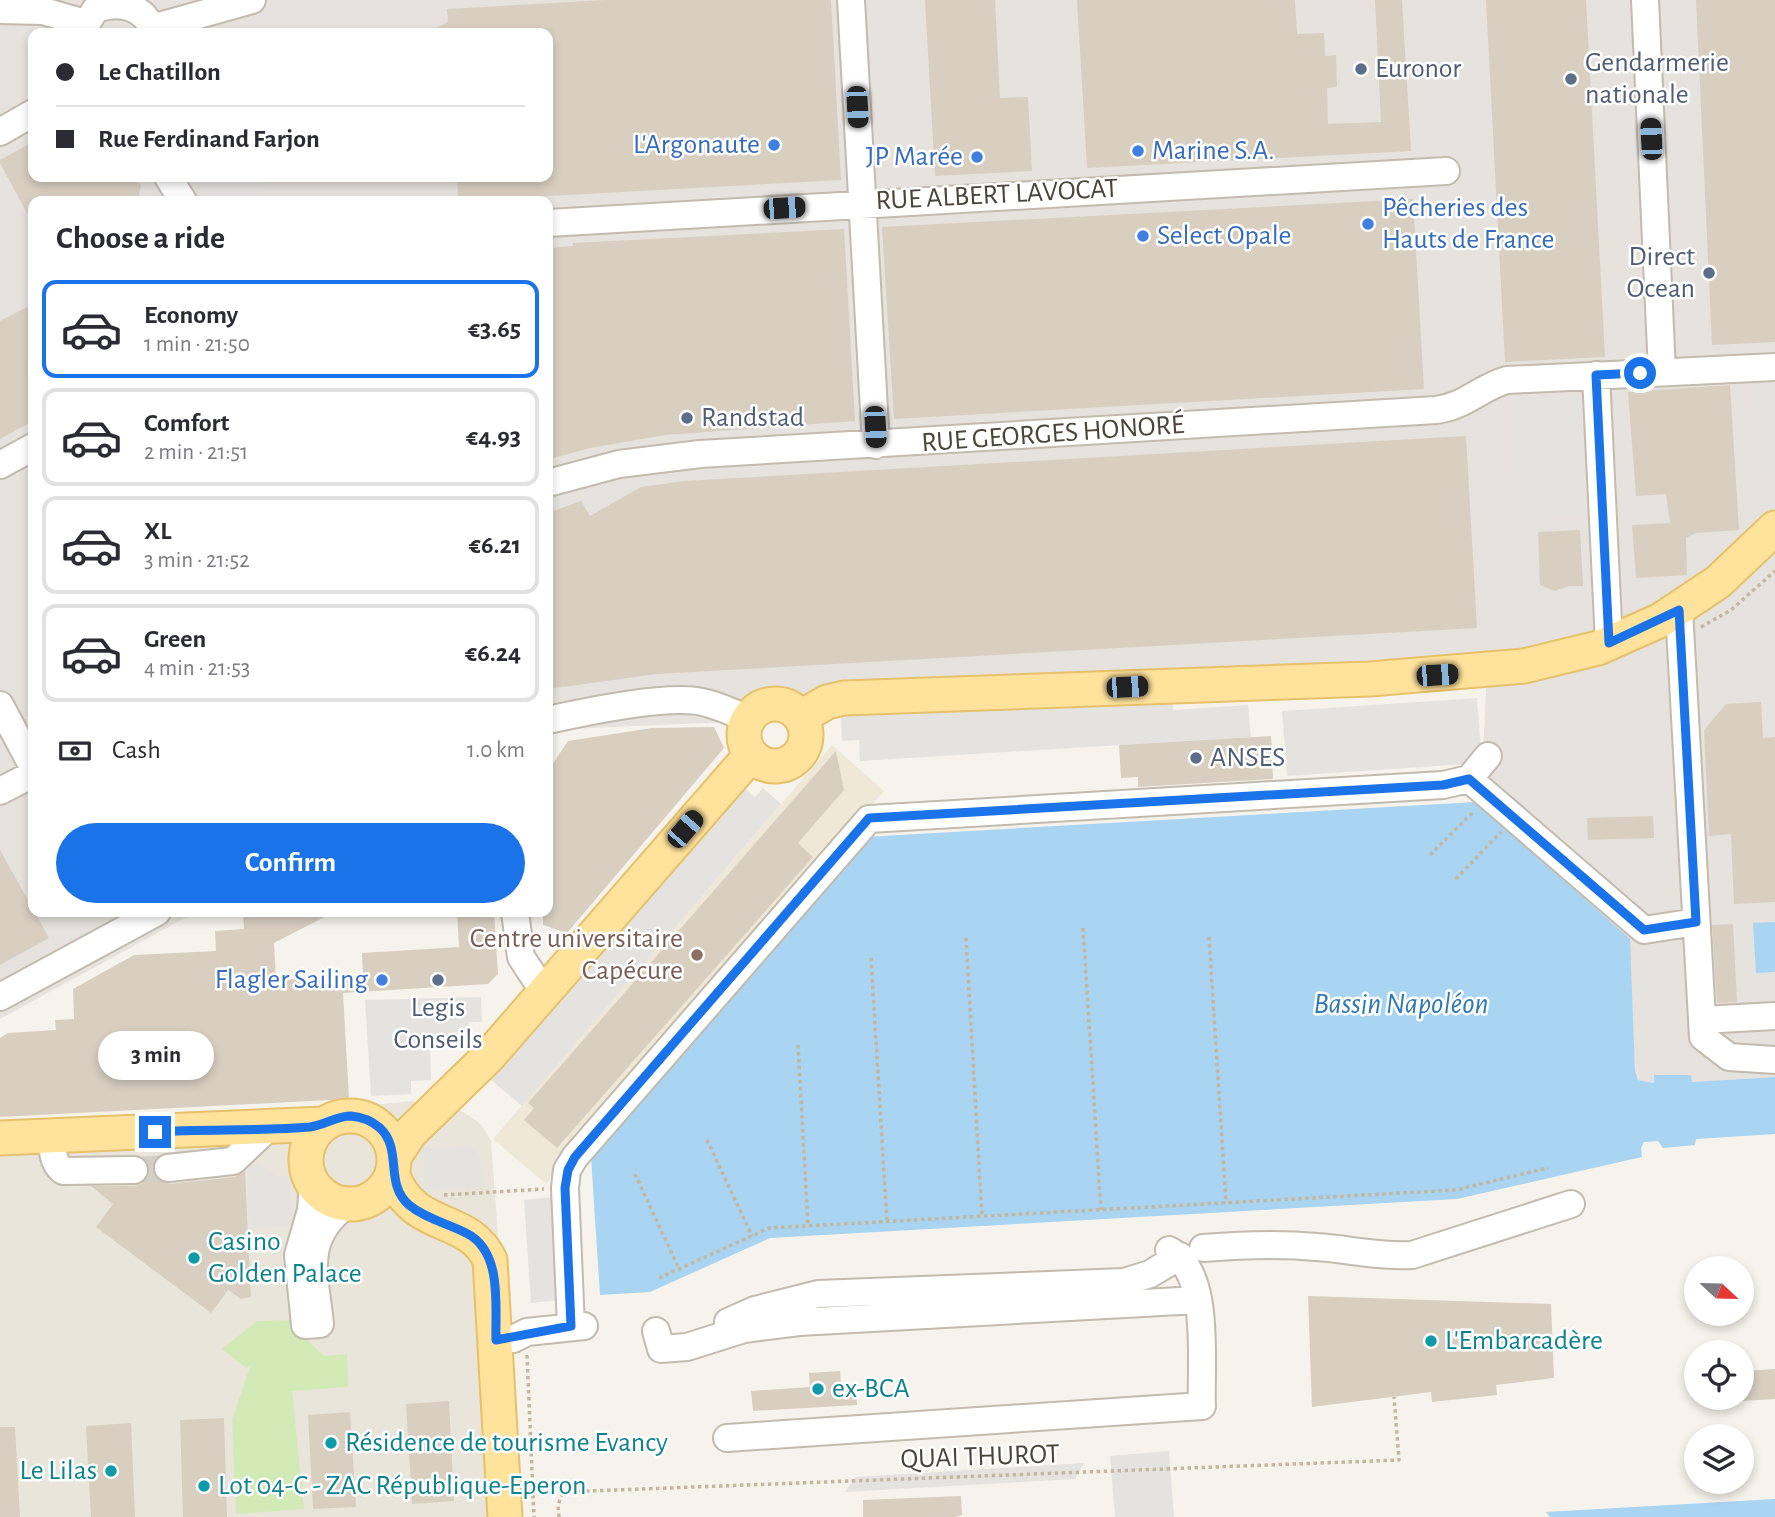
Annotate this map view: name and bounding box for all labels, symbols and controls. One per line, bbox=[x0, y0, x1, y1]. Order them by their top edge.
place label: Gendarmerie nationale bbox=[1585, 49, 1729, 109]
place label: Euronor bbox=[1375, 55, 1461, 83]
text: Le Chatillon bbox=[98, 59, 221, 85]
marker: Euronor bbox=[1353, 61, 1369, 77]
marker: Gendarmerie nationale bbox=[1563, 71, 1579, 87]
car bbox=[846, 85, 869, 129]
car bbox=[1640, 117, 1663, 161]
text: Rue Ferdinand Farjon bbox=[98, 126, 320, 152]
place label: L'Argonaute bbox=[633, 131, 760, 159]
marker: L'Argonaute bbox=[766, 137, 782, 153]
place label: Marine S.A. bbox=[1152, 137, 1275, 165]
place label: JP Marée bbox=[866, 143, 963, 171]
marker: Marine S.A. bbox=[1130, 143, 1146, 159]
marker: JP Marée bbox=[969, 149, 985, 165]
street label: RUE ALBERT LAVOCAT bbox=[875, 175, 1119, 215]
place label: Pêcheries des Hauts de France bbox=[1382, 194, 1554, 254]
car bbox=[763, 196, 806, 220]
marker: Pêcheries des Hauts de France bbox=[1360, 216, 1376, 232]
text: Choose a ride bbox=[56, 222, 225, 254]
place label: Select Opale bbox=[1157, 222, 1292, 250]
marker: Select Opale bbox=[1135, 228, 1151, 244]
place label: Direct Ocean bbox=[1626, 243, 1695, 303]
marker: Direct Ocean bbox=[1701, 265, 1717, 281]
icon: car bbox=[60, 298, 123, 361]
text: Economy bbox=[144, 302, 238, 328]
text: €3.65 bbox=[468, 316, 521, 342]
text: 1 min · 21:50 bbox=[144, 333, 250, 356]
route start bbox=[1624, 357, 1656, 389]
place label: Randstad bbox=[701, 404, 804, 432]
car bbox=[864, 405, 887, 449]
icon: car bbox=[60, 406, 123, 469]
street label: RUE GEORGES HONORÉ bbox=[920, 408, 1185, 457]
text: Comfort bbox=[144, 410, 229, 436]
marker: Randstad bbox=[679, 410, 695, 426]
text: €4.93 bbox=[466, 424, 521, 450]
text: 2 min · 21:51 bbox=[144, 441, 248, 464]
icon: car bbox=[60, 514, 123, 577]
text: XL bbox=[144, 518, 171, 544]
text: €6.21 bbox=[469, 532, 521, 558]
text: 3 min · 21:52 bbox=[144, 549, 250, 572]
icon: car bbox=[60, 622, 123, 685]
text: Green bbox=[144, 626, 206, 652]
text: €6.24 bbox=[465, 640, 521, 666]
text: 4 min · 21:53 bbox=[144, 657, 250, 680]
car bbox=[1416, 663, 1459, 687]
car bbox=[1106, 675, 1149, 699]
icon: cash bbox=[56, 732, 94, 770]
text: Cash bbox=[112, 737, 161, 763]
text: 1.0 km bbox=[467, 739, 525, 762]
place label: ANSES bbox=[1210, 744, 1285, 772]
marker: ANSES bbox=[1188, 750, 1204, 766]
car bbox=[664, 806, 707, 852]
button: Confirm bbox=[56, 823, 525, 903]
place label: Centre universitaire Capécure bbox=[470, 925, 683, 985]
marker: Centre universitaire Capécure bbox=[689, 947, 705, 963]
place label: Flagler Sailing bbox=[215, 966, 368, 994]
marker: Flagler Sailing bbox=[374, 972, 390, 988]
marker: Legis Conseils bbox=[430, 972, 446, 988]
water label: Bassin Napoléon bbox=[1314, 989, 1488, 1019]
place label: Legis Conseils bbox=[393, 994, 483, 1054]
callout: 3 min bbox=[97, 1030, 213, 1080]
text: 3 min bbox=[131, 1044, 181, 1067]
route end bbox=[139, 1116, 171, 1148]
place label: Casino Golden Palace bbox=[208, 1228, 362, 1288]
marker: Casino Golden Palace bbox=[186, 1250, 202, 1266]
north arrow bbox=[1684, 1256, 1754, 1326]
map controls bbox=[1684, 1256, 1754, 1494]
place label: L'Embarcadère bbox=[1445, 1327, 1603, 1355]
marker: L'Embarcadère bbox=[1423, 1333, 1439, 1349]
button: locate bbox=[1684, 1340, 1754, 1410]
place label: ex-BCA bbox=[832, 1375, 910, 1403]
marker: ex-BCA bbox=[810, 1381, 826, 1397]
button: layers bbox=[1684, 1424, 1754, 1494]
place label: Résidence de tourisme Evancy bbox=[345, 1429, 668, 1457]
marker: Résidence de tourisme Evancy bbox=[323, 1435, 339, 1451]
street label: QUAI THUROT bbox=[900, 1440, 1060, 1474]
place label: Le Lilas bbox=[20, 1457, 97, 1485]
marker: Le Lilas bbox=[103, 1463, 119, 1479]
place label: Lot 04-C - ZAC République-Eperon bbox=[218, 1472, 586, 1500]
marker: Lot 04-C - ZAC République-Eperon bbox=[196, 1478, 212, 1494]

